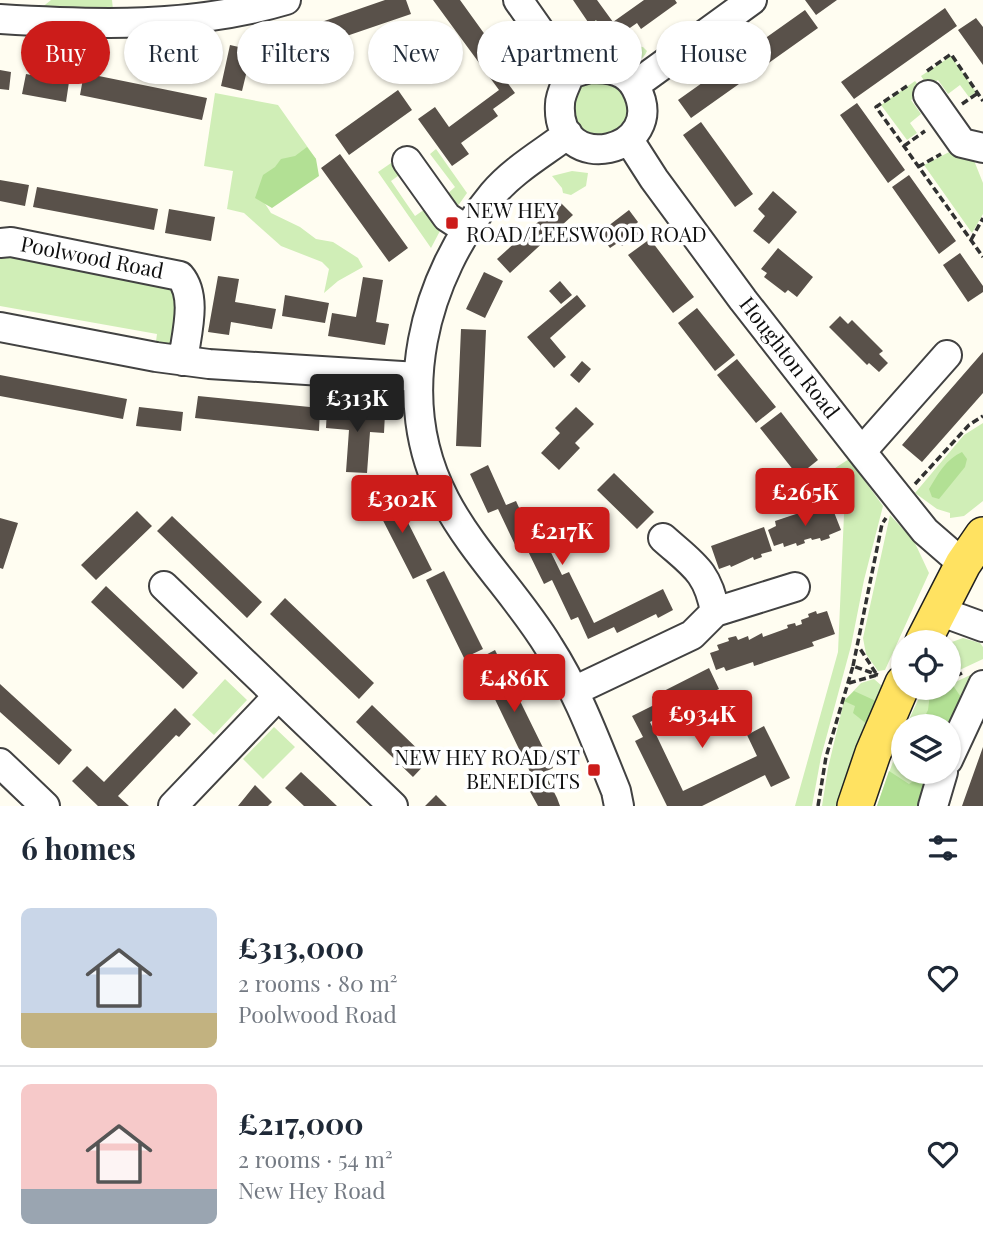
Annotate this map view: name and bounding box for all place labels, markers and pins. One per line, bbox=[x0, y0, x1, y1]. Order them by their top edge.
place label: NEW HEY ROAD/LEESWOOD ROAD bbox=[466, 195, 707, 247]
marker: NEW HEY ROAD/LEESWOOD ROAD bbox=[444, 215, 460, 231]
pin: £313K bbox=[308, 374, 406, 434]
pin: £265K bbox=[756, 468, 854, 528]
pin: £302K bbox=[353, 476, 451, 535]
pin: £217K bbox=[513, 508, 611, 567]
pin: £486K bbox=[465, 654, 563, 714]
pin: £934K bbox=[653, 690, 751, 750]
place label: NEW HEY ROAD/ST BENEDICTS bbox=[394, 742, 580, 794]
marker: NEW HEY ROAD/ST BENEDICTS bbox=[586, 762, 602, 778]

